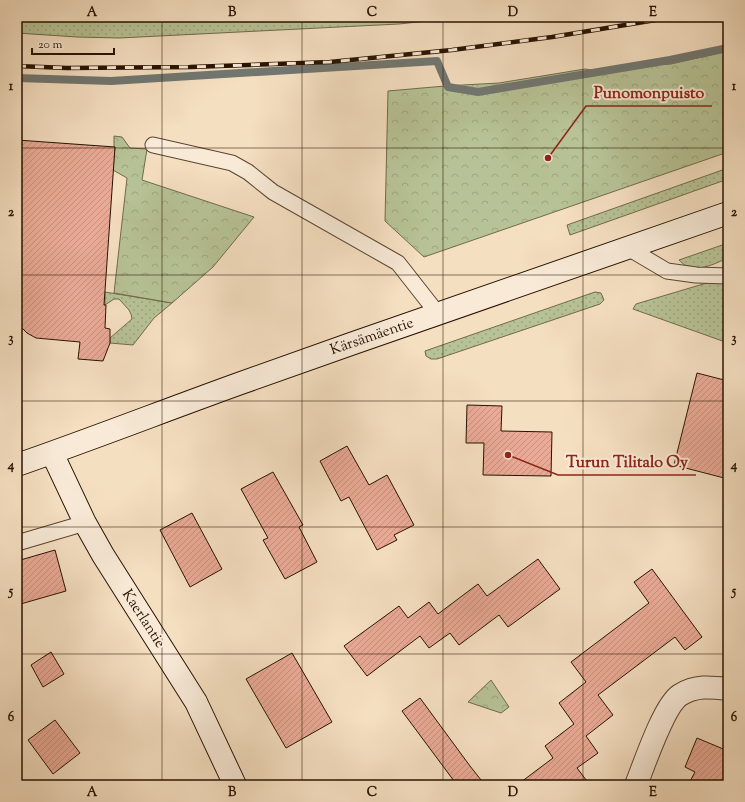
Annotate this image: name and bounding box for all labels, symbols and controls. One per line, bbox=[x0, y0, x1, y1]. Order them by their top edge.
text: A bbox=[87, 4, 98, 22]
text: B bbox=[228, 4, 237, 22]
text: C bbox=[367, 4, 377, 22]
text: D bbox=[508, 4, 518, 22]
text: E bbox=[649, 4, 657, 22]
scale bar bbox=[32, 30, 114, 56]
text: 20 m bbox=[38, 36, 63, 54]
text: 1 bbox=[9, 78, 14, 96]
callout: Punomonpuisto bbox=[586, 78, 712, 106]
text: 1 bbox=[732, 78, 737, 96]
text: Punomonpuisto bbox=[594, 83, 704, 106]
text: 2 bbox=[8, 204, 15, 222]
text: 2 bbox=[731, 204, 738, 222]
street label: Kärsämäentie bbox=[327, 313, 417, 361]
text: 3 bbox=[8, 330, 14, 348]
text: 3 bbox=[731, 330, 737, 348]
callout: Turun Tilitalo Oy bbox=[558, 447, 696, 475]
text: Turun Tilitalo Oy bbox=[566, 452, 688, 475]
text: 4 bbox=[7, 457, 15, 475]
text: 4 bbox=[730, 457, 738, 475]
text: 5 bbox=[8, 583, 14, 601]
text: 5 bbox=[731, 583, 737, 601]
street label: Kaerlantie bbox=[116, 586, 170, 652]
text: 6 bbox=[8, 709, 15, 727]
text: 6 bbox=[731, 709, 738, 727]
text: A bbox=[87, 784, 98, 802]
text: B bbox=[228, 784, 237, 802]
text: C bbox=[367, 784, 377, 802]
text: D bbox=[508, 784, 518, 802]
text: E bbox=[649, 784, 657, 802]

